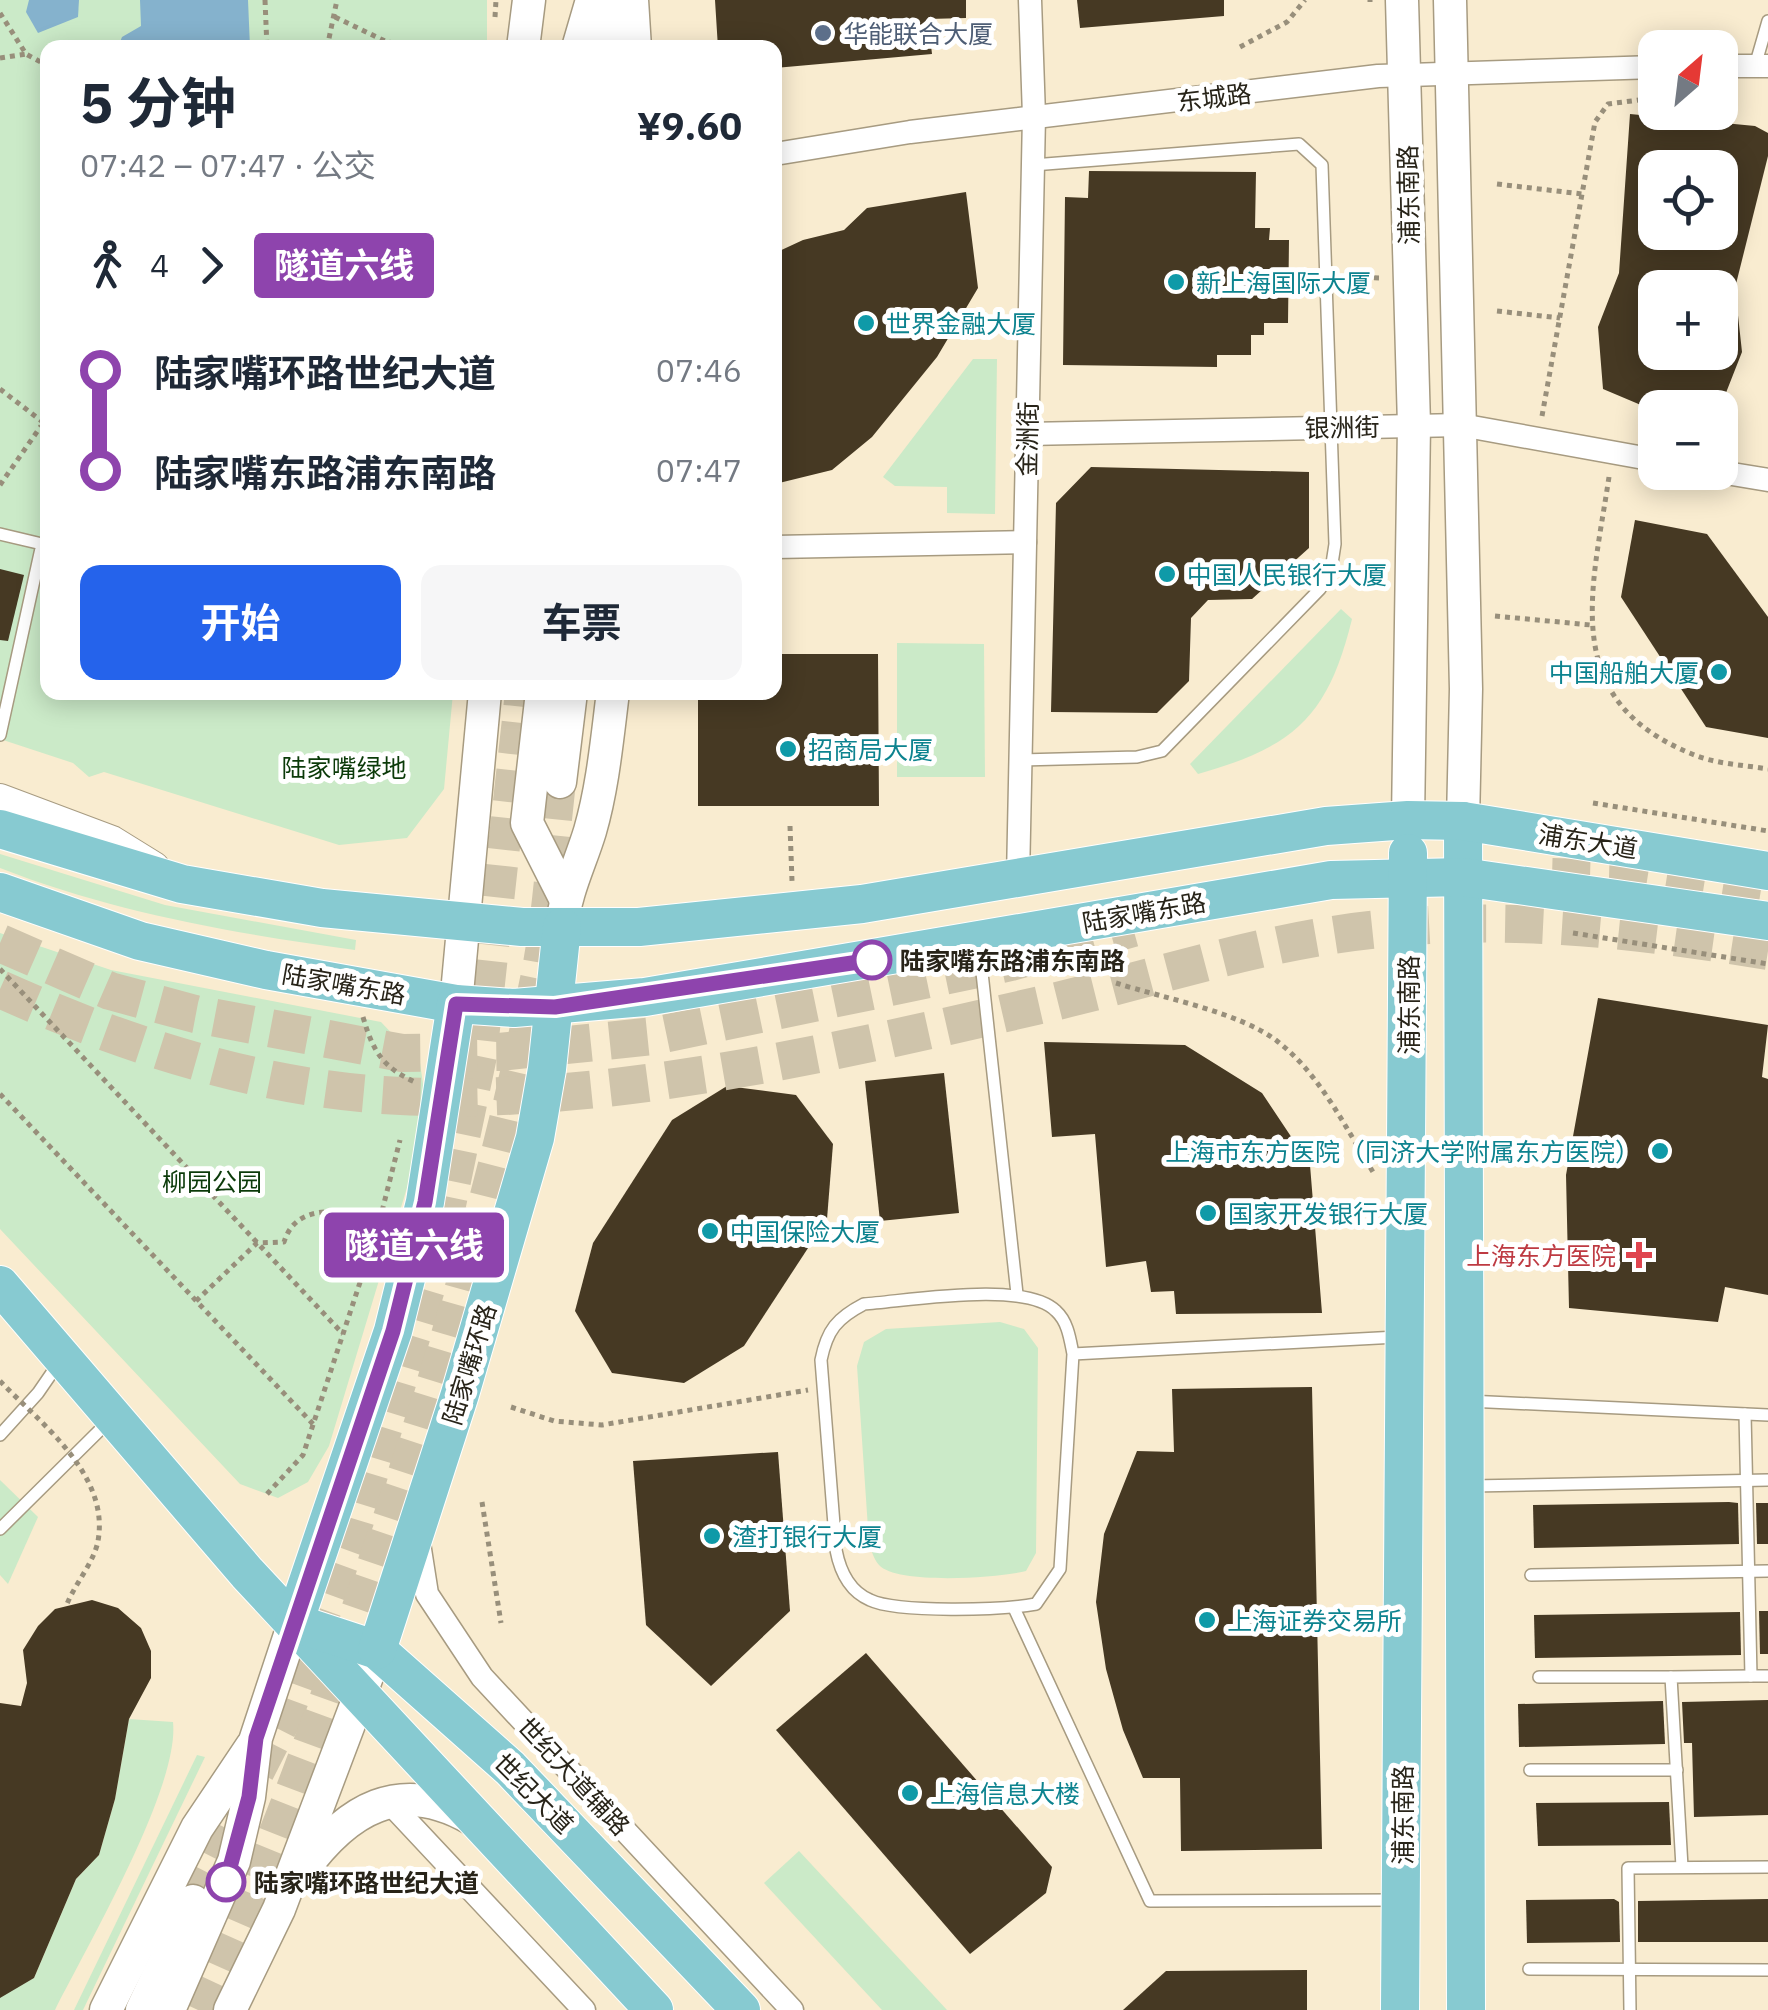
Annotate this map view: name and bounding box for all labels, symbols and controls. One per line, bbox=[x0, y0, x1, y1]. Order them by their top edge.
place label: 华能联合大厦 bbox=[843, 17, 993, 50]
marker: 华能联合大厦 bbox=[812, 22, 834, 44]
north arrow bbox=[1638, 30, 1738, 130]
map controls bbox=[1638, 30, 1738, 490]
text: 5 分钟 bbox=[80, 67, 236, 138]
street label: 东城路 bbox=[1175, 76, 1253, 118]
text: ¥9.60 bbox=[637, 101, 742, 150]
text: 07:42 – 07:47 · 公交 bbox=[80, 144, 376, 186]
street label: 浦东南路 bbox=[1391, 145, 1425, 245]
button: locate bbox=[1638, 150, 1738, 250]
icon: walk bbox=[80, 238, 135, 293]
icon: forward bbox=[184, 238, 239, 293]
text: 隧道六线 bbox=[274, 242, 414, 288]
text: 4 bbox=[150, 244, 169, 286]
place label: 新上海国际大厦 bbox=[1196, 266, 1371, 299]
button: + bbox=[1638, 270, 1738, 370]
marker: 新上海国际大厦 bbox=[1165, 271, 1187, 293]
place label: 世界金融大厦 bbox=[886, 307, 1036, 340]
marker: 世界金融大厦 bbox=[855, 312, 877, 334]
text: 陆家嘴环路世纪大道 bbox=[154, 348, 496, 397]
text: 07:46 bbox=[656, 349, 742, 391]
button: − bbox=[1638, 390, 1738, 490]
street label: 金洲街 bbox=[1010, 401, 1044, 477]
street label: 银洲街 bbox=[1304, 410, 1380, 444]
text: 陆家嘴东路浦东南路 bbox=[154, 448, 496, 497]
text: 07:47 bbox=[656, 449, 742, 491]
place label: 中国人民银行大厦 bbox=[1187, 558, 1387, 591]
marker: 中国人民银行大厦 bbox=[1156, 563, 1178, 585]
button: 开始 bbox=[80, 565, 401, 680]
button: 车票 bbox=[421, 565, 742, 680]
place label: 中国船舶大厦 bbox=[1549, 656, 1699, 689]
marker: 中国船舶大厦 bbox=[1708, 661, 1730, 683]
place label: 招商局大厦 bbox=[808, 733, 933, 766]
marker: 招商局大厦 bbox=[777, 738, 799, 760]
park label: 陆家嘴绿地 bbox=[281, 751, 407, 784]
street label: 浦东大道 bbox=[1536, 817, 1640, 865]
street label: 陆家嘴东路 bbox=[1080, 885, 1208, 939]
marker: 陆家嘴东路浦东南路 bbox=[853, 941, 891, 979]
place label: 陆家嘴东路浦东南路 bbox=[900, 944, 1125, 977]
street label: 浦东南路 bbox=[1392, 955, 1425, 1055]
street label: 陆家嘴东路 bbox=[280, 957, 408, 1011]
place label: 上海市东方医院（同济大学附属东方医院） bbox=[1165, 1135, 1640, 1168]
marker: 上海市东方医院（同济大学附属东方医院） bbox=[1649, 1140, 1671, 1162]
park label: 柳园公园 bbox=[162, 1165, 262, 1198]
place label: 国家开发银行大厦 bbox=[1228, 1197, 1428, 1230]
marker: 国家开发银行大厦 bbox=[1197, 1202, 1219, 1224]
line badge: 隧道六线 bbox=[344, 1212, 484, 1278]
place label: 中国保险大厦 bbox=[730, 1215, 880, 1248]
marker: 中国保险大厦 bbox=[699, 1220, 721, 1242]
text: 隧道六线 bbox=[344, 1222, 484, 1268]
place label: 上海东方医院 bbox=[1466, 1239, 1616, 1272]
marker: 上海东方医院 bbox=[1626, 1242, 1652, 1268]
street label: 陆家嘴环路 bbox=[435, 1299, 503, 1429]
place label: 渣打银行大厦 bbox=[732, 1520, 882, 1553]
marker: 渣打银行大厦 bbox=[701, 1525, 723, 1547]
place label: 上海证券交易所 bbox=[1227, 1604, 1402, 1637]
marker: 上海证券交易所 bbox=[1196, 1609, 1218, 1631]
street label: 世纪大道辅路 bbox=[512, 1711, 636, 1841]
street label: 世纪大道 bbox=[488, 1747, 580, 1839]
street label: 浦东南路 bbox=[1386, 1765, 1419, 1865]
place label: 上海信息大楼 bbox=[930, 1777, 1080, 1810]
marker: 上海信息大楼 bbox=[899, 1782, 921, 1804]
marker: 陆家嘴环路世纪大道 bbox=[207, 1863, 245, 1901]
place label: 陆家嘴环路世纪大道 bbox=[254, 1866, 479, 1899]

